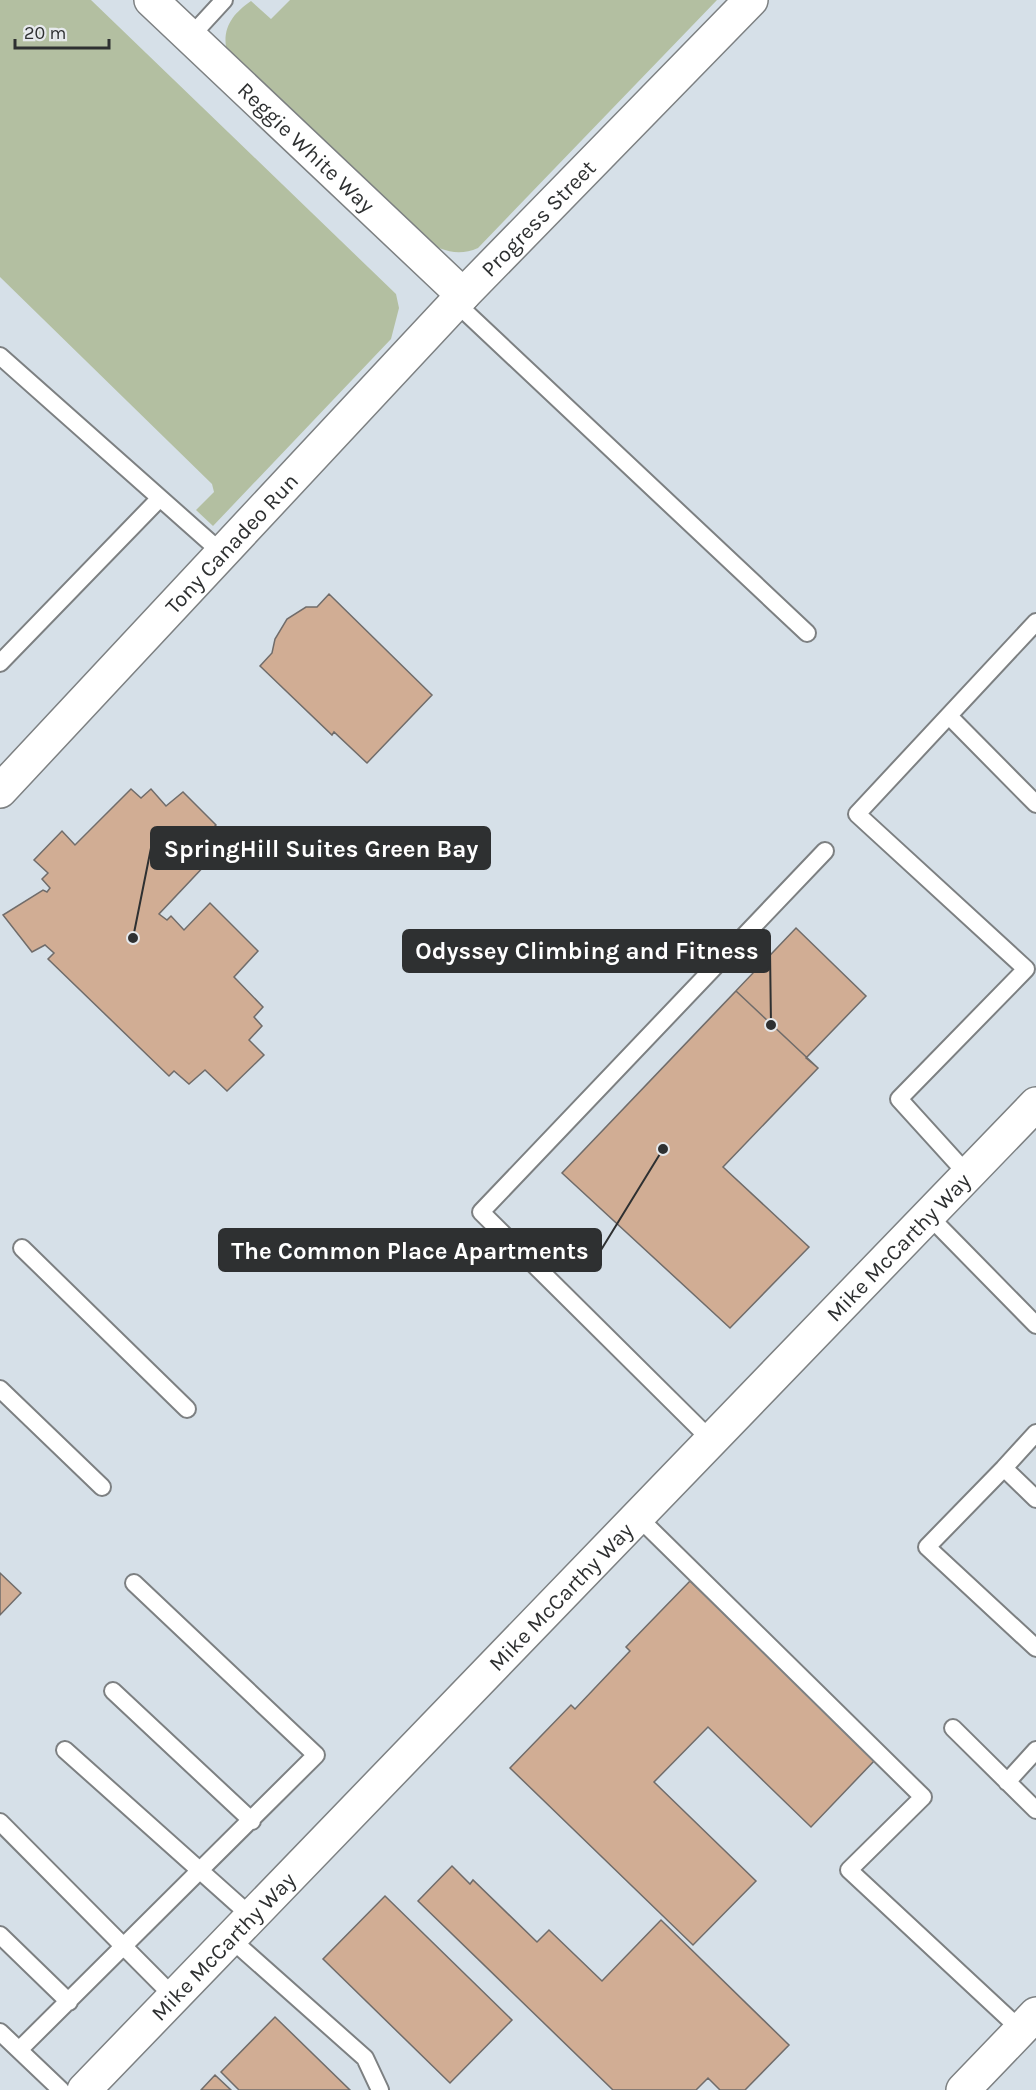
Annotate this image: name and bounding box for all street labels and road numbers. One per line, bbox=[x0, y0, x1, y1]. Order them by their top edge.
street label: Reggie White Way bbox=[232, 77, 380, 218]
street label: Progress Street bbox=[476, 155, 601, 282]
street label: Tony Canadeo Run bbox=[160, 468, 304, 620]
street label: Mike McCarthy Way bbox=[821, 1168, 976, 1327]
street label: Mike McCarthy Way bbox=[484, 1518, 639, 1677]
street label: Mike McCarthy Way bbox=[146, 1867, 301, 2026]

